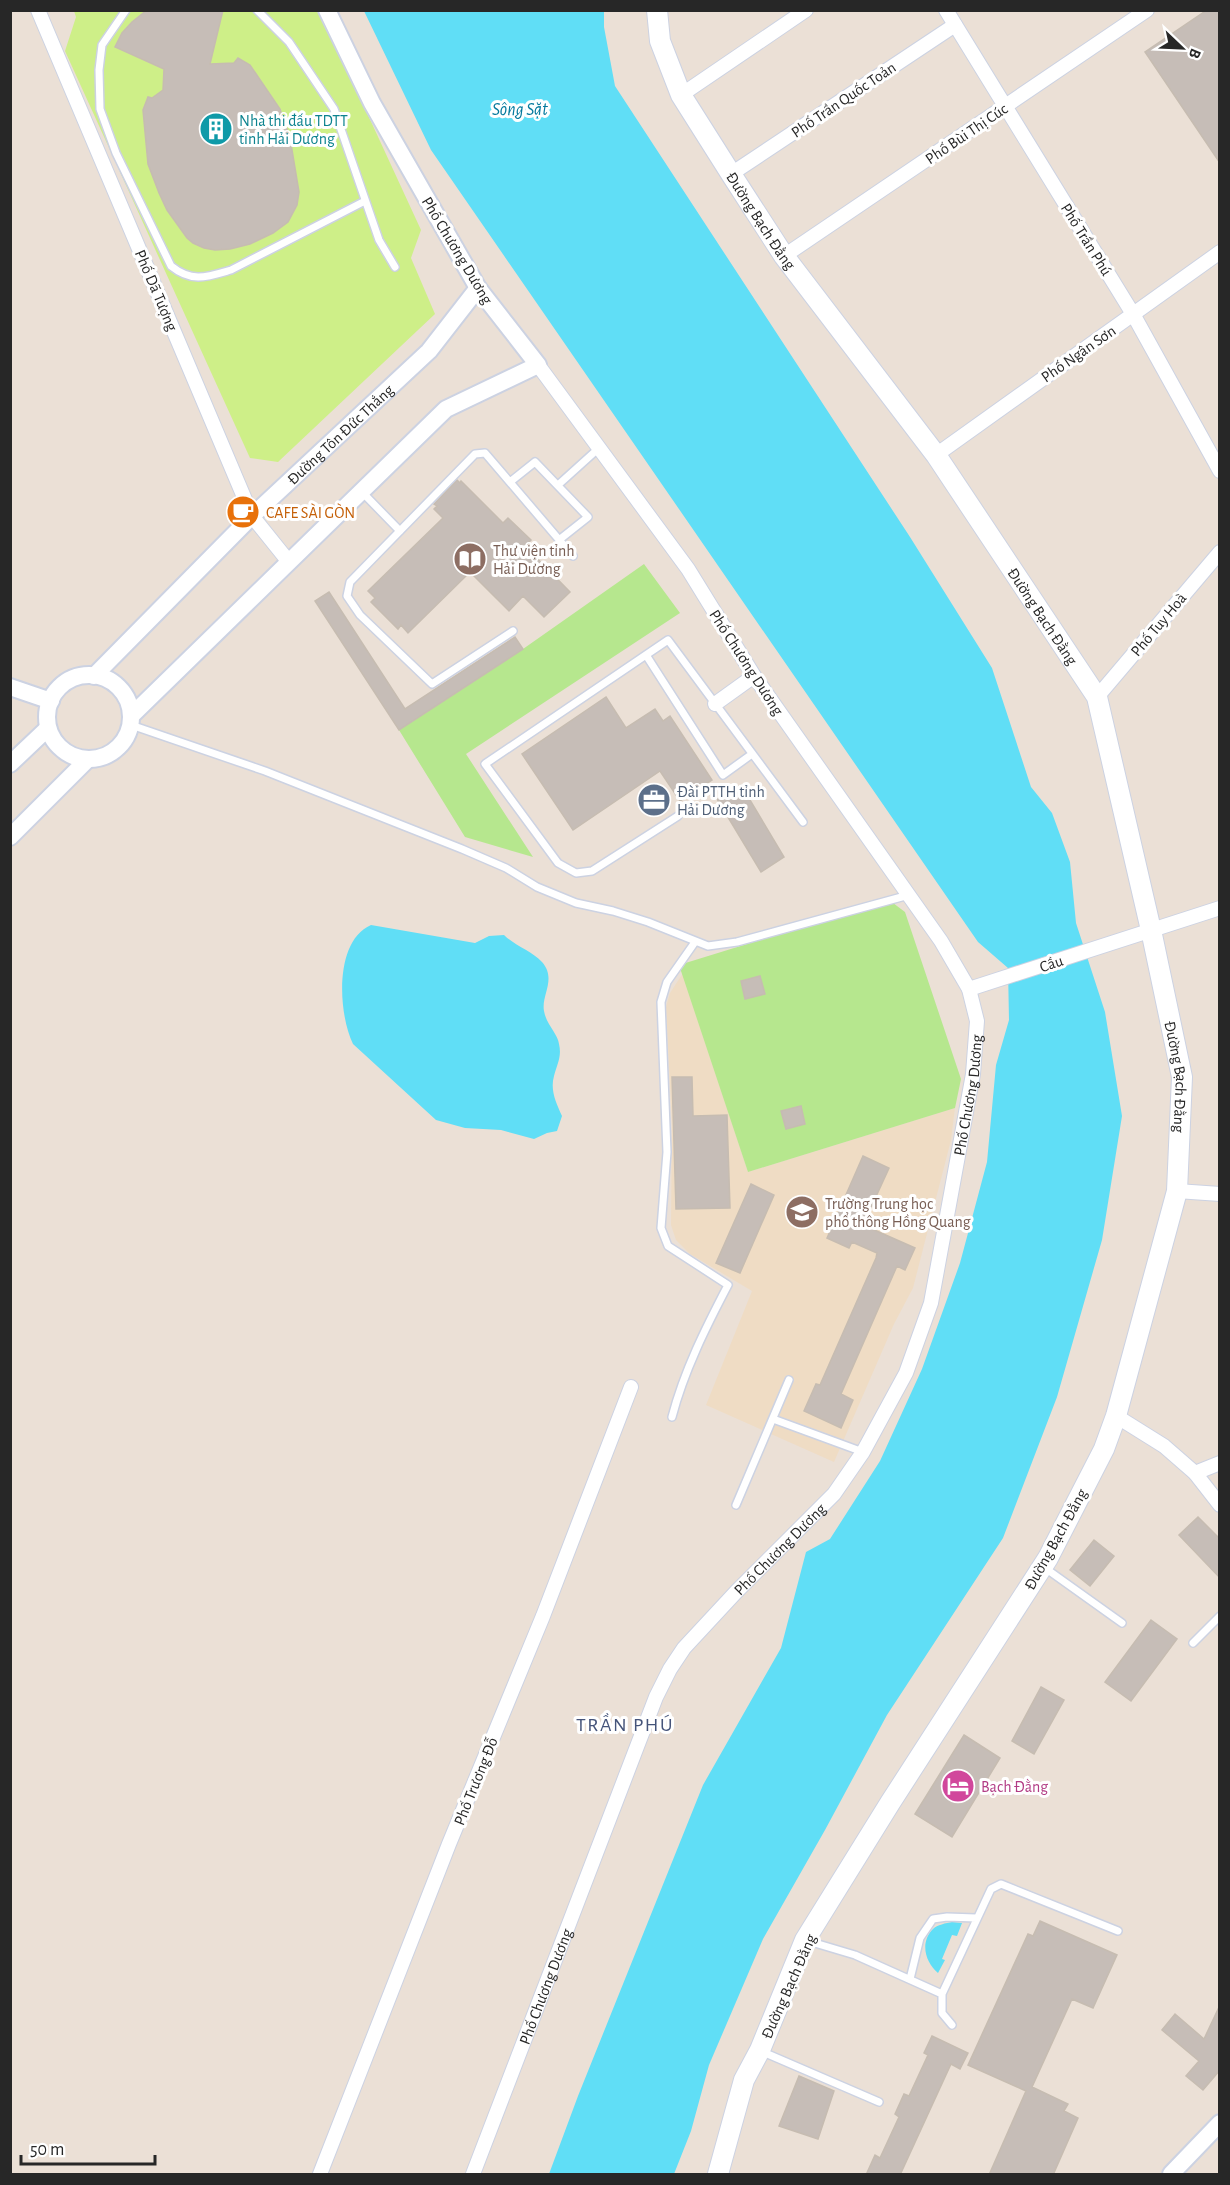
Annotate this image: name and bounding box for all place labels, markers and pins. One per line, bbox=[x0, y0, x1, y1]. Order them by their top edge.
building icon: Nhà thi đấu TDTT tỉnh Hải Dương bbox=[198, 111, 234, 147]
place label: Nhà thi đấu TDTT tỉnh Hải Dương bbox=[239, 113, 348, 147]
cafe icon: CAFE SÀI GÒN bbox=[225, 494, 261, 530]
place label: CAFE SÀI GÒN bbox=[266, 503, 355, 521]
library icon: Thư viện tỉnh Hải Dương bbox=[452, 541, 488, 577]
place label: Thư viện tỉnh Hải Dương bbox=[493, 543, 575, 577]
office icon: Đài PTTH tỉnh Hải Dương bbox=[636, 782, 672, 818]
place label: Đài PTTH tỉnh Hải Dương bbox=[677, 784, 765, 818]
school or university icon: Trường Trung học phổ thông Hồng Quang bbox=[784, 1194, 820, 1230]
place label: Trường Trung học phổ thông Hồng Quang bbox=[825, 1196, 971, 1231]
hotel icon: Bạch Đằng bbox=[940, 1768, 976, 1804]
place label: Bạch Đằng bbox=[981, 1778, 1048, 1795]

